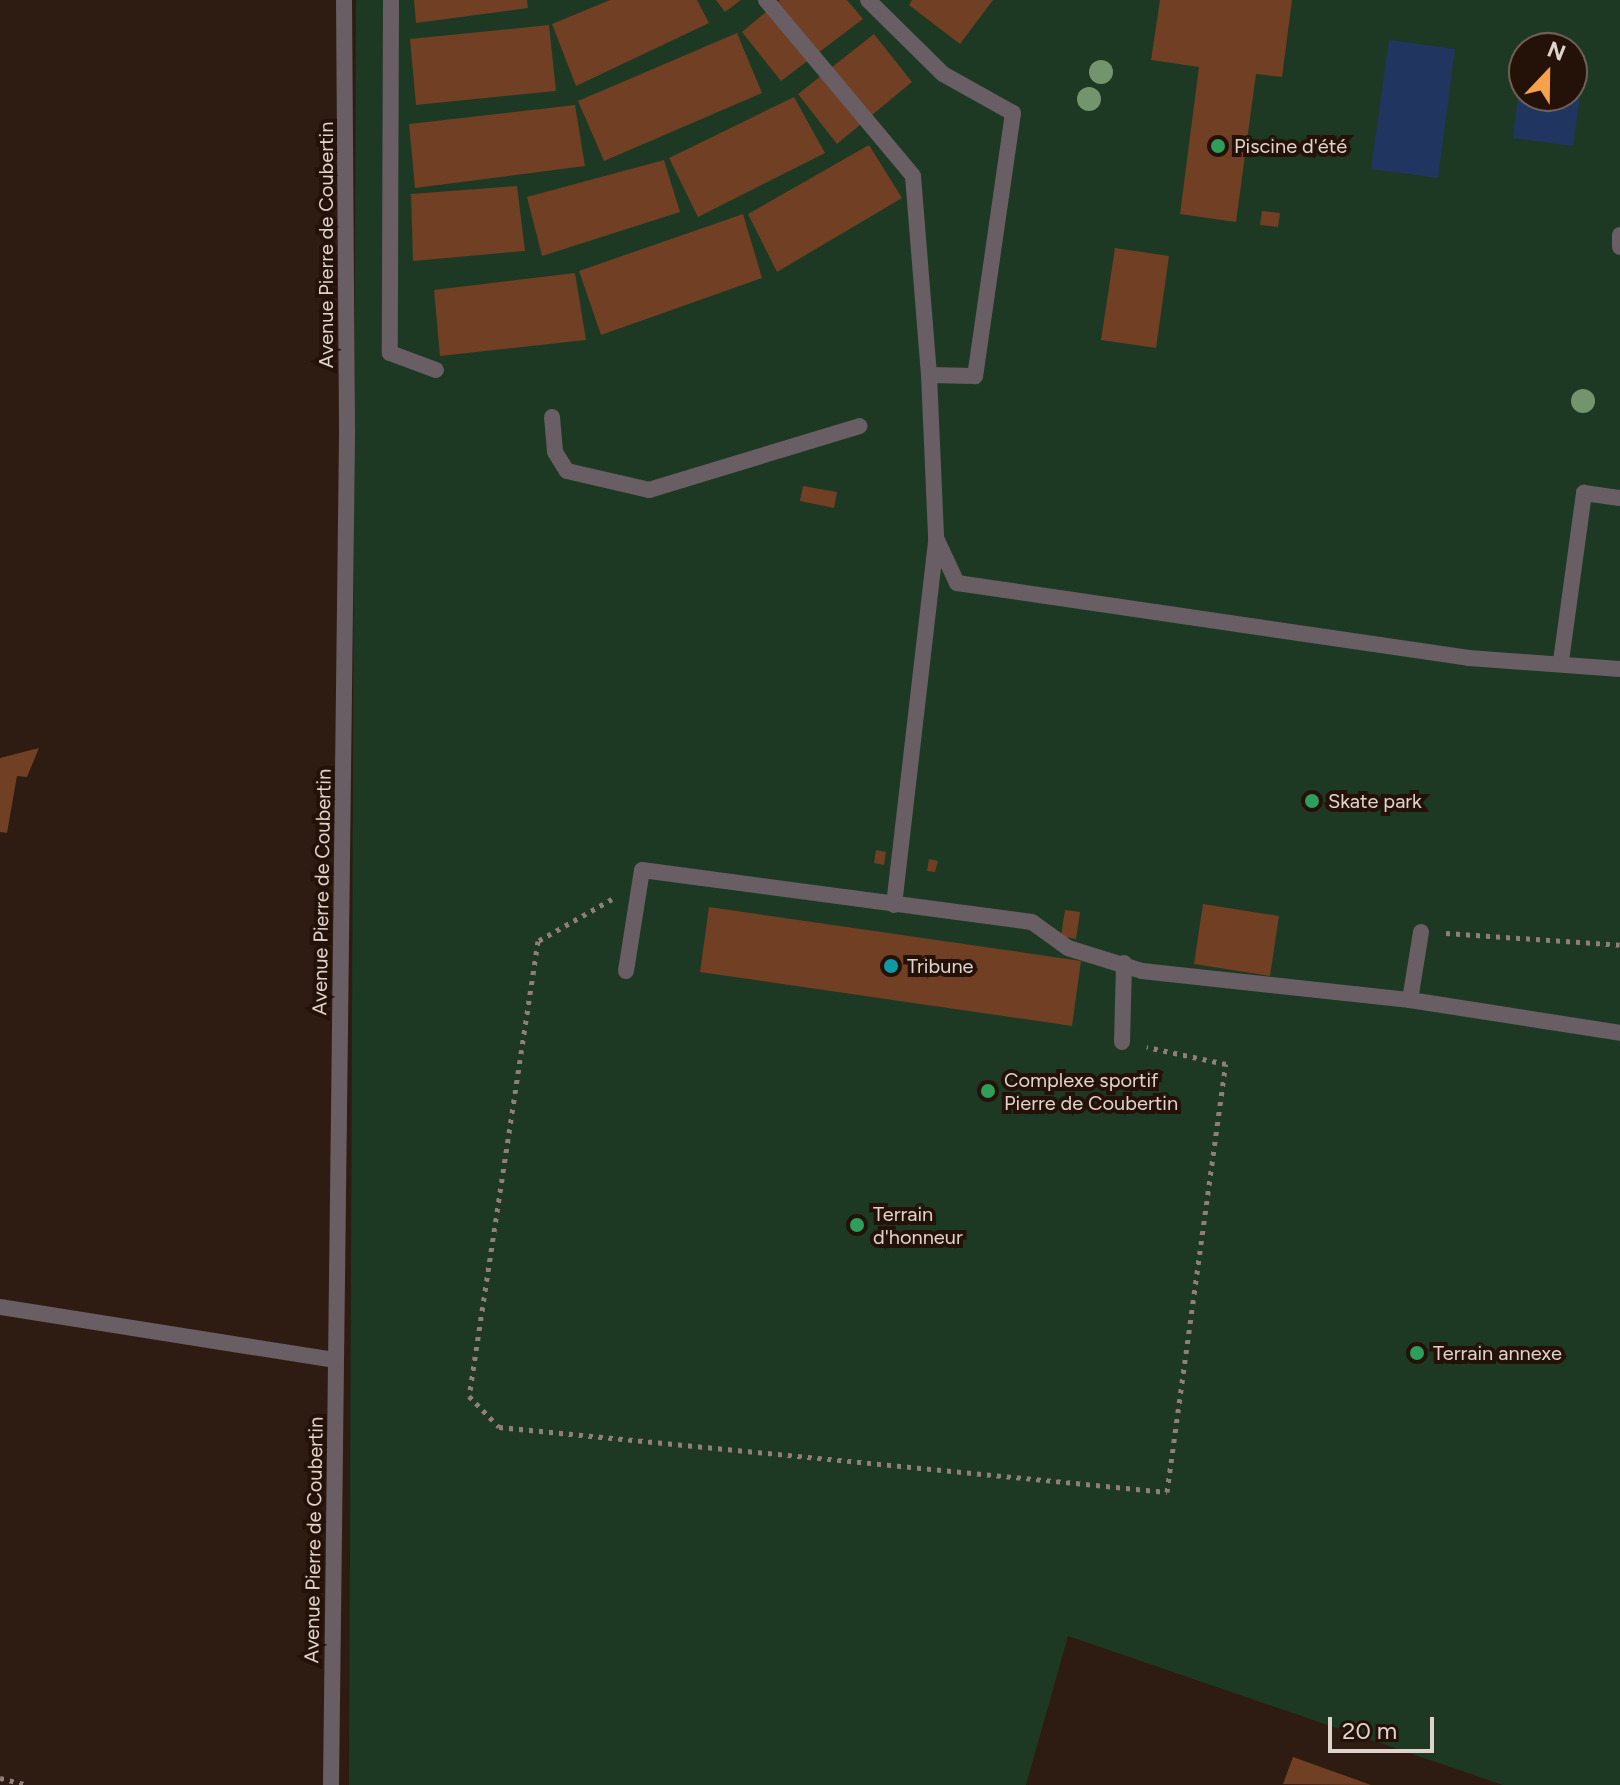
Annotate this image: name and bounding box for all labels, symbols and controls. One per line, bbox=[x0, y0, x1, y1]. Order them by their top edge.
north arrow bbox=[1508, 32, 1588, 112]
text: N bbox=[1543, 35, 1569, 67]
street label: Avenue Pierre de Coubertin bbox=[314, 122, 338, 368]
place label: Piscine d'été bbox=[1234, 134, 1347, 158]
marker: Piscine d'été bbox=[1209, 137, 1227, 155]
street label: Avenue Pierre de Coubertin bbox=[308, 769, 336, 1015]
place label: Skate park bbox=[1328, 789, 1422, 813]
marker: Skate park bbox=[1303, 792, 1321, 810]
place label: Tribune bbox=[907, 954, 973, 978]
marker: Tribune bbox=[882, 957, 900, 975]
place label: Complexe sportif Pierre de Coubertin bbox=[1004, 1068, 1178, 1115]
marker: Complexe sportif Pierre de Coubertin bbox=[979, 1082, 997, 1100]
place label: Terrain d'honneur bbox=[873, 1202, 963, 1249]
marker: Terrain d'honneur bbox=[848, 1216, 866, 1234]
place label: Terrain annexe bbox=[1433, 1341, 1562, 1365]
marker: Terrain annexe bbox=[1408, 1344, 1426, 1362]
street label: Avenue Pierre de Coubertin bbox=[300, 1417, 328, 1663]
scale bar bbox=[1332, 1701, 1438, 1751]
text: 20 m bbox=[1342, 1716, 1397, 1745]

